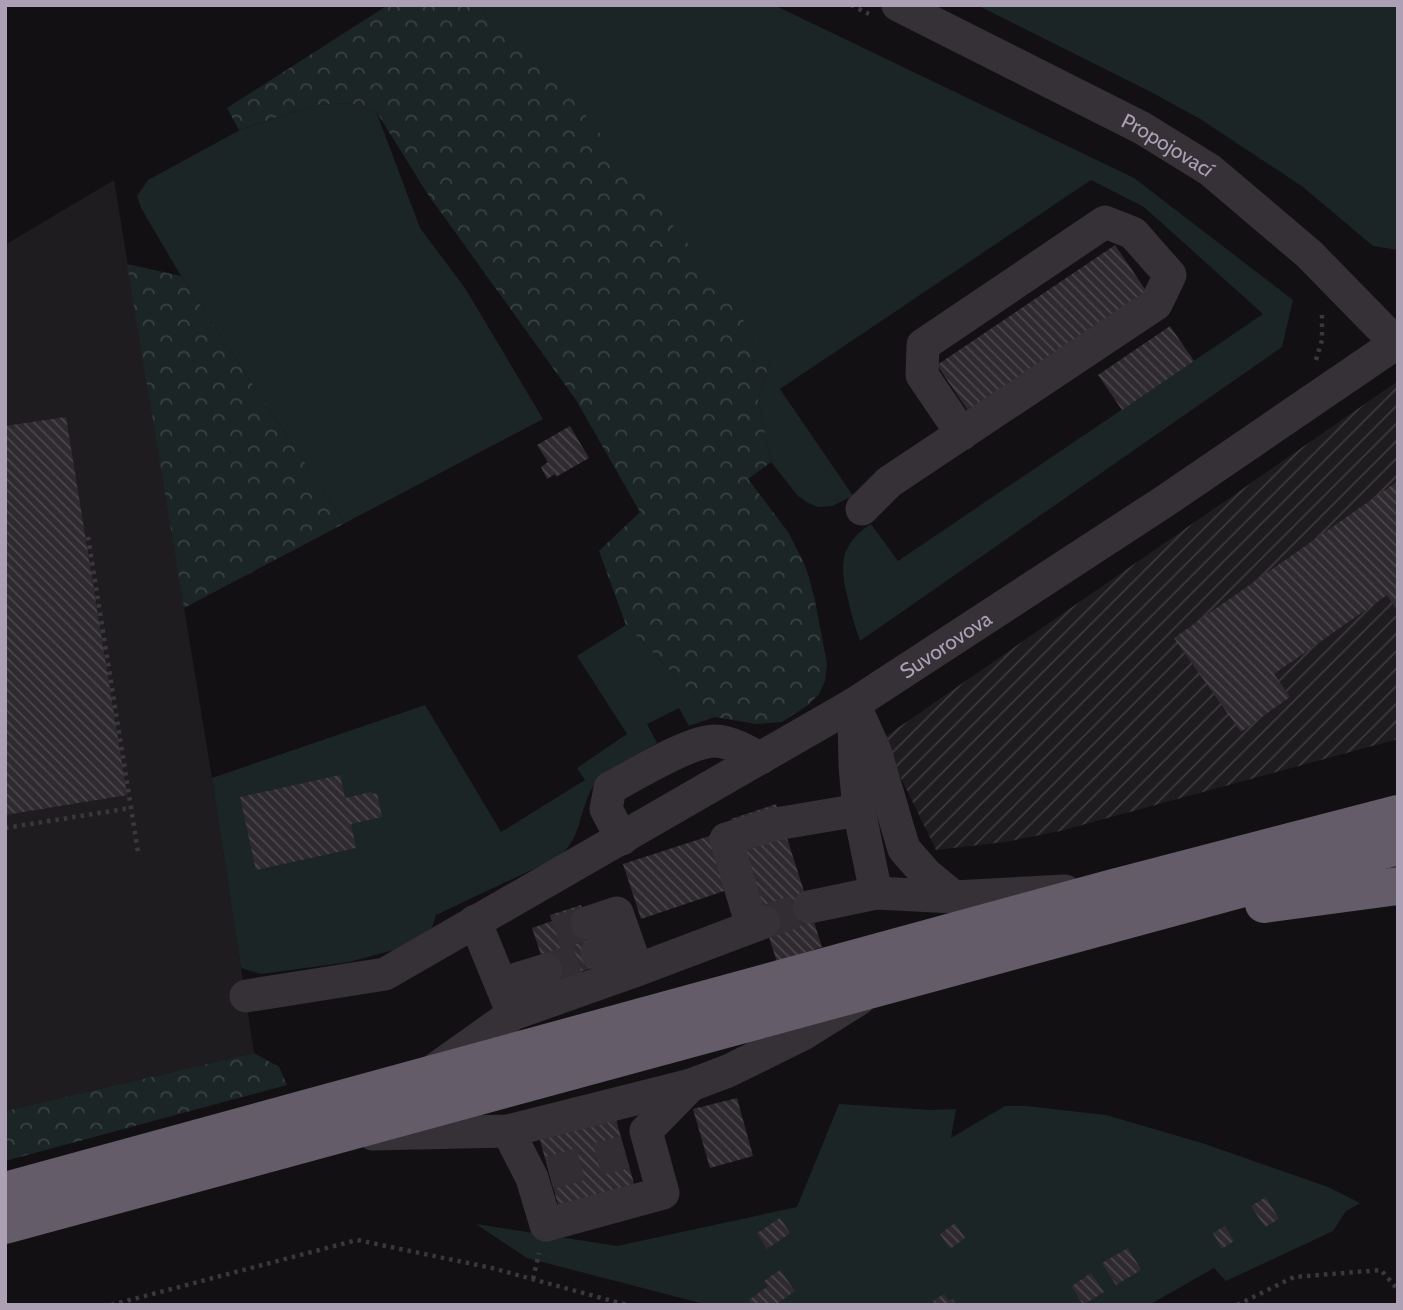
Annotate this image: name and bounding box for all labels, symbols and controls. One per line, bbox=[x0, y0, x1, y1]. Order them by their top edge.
street label: Propojovací bbox=[1118, 107, 1220, 181]
street label: Suvorovova bbox=[895, 605, 996, 683]

